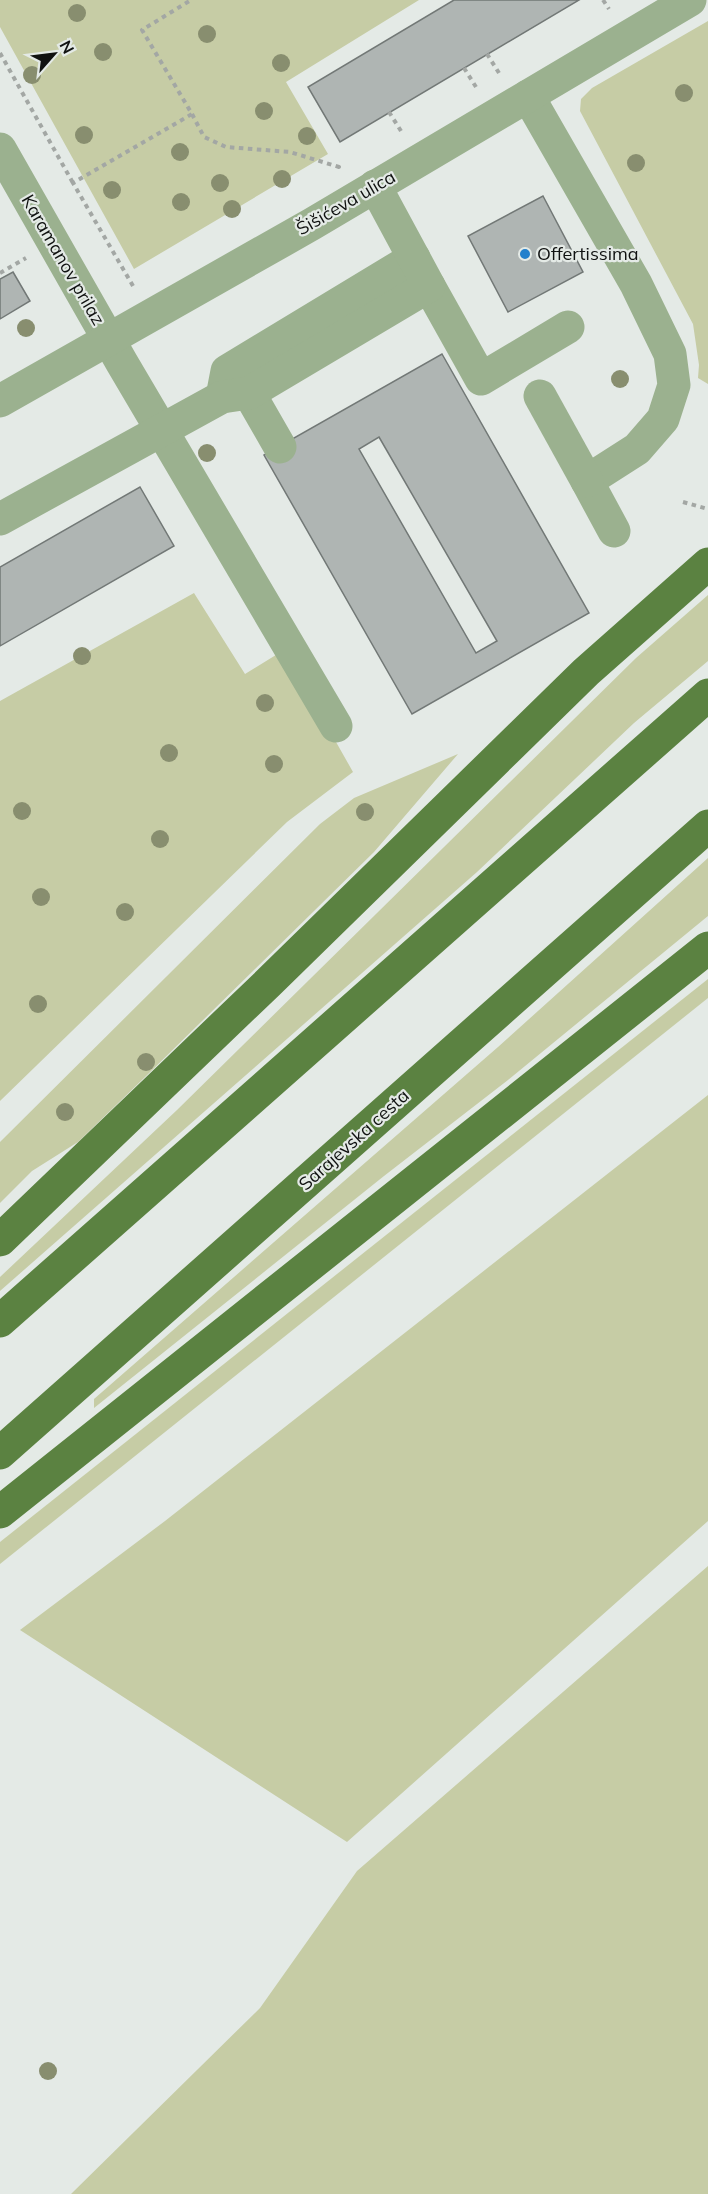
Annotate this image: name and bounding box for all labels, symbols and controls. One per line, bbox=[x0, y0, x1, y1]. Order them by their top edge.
north arrow bbox=[24, 24, 84, 84]
text: N bbox=[56, 37, 79, 57]
street label: Šišićeva ulica bbox=[292, 165, 399, 240]
street label: Karamanov prilaz bbox=[17, 190, 110, 329]
place label: Offertissima bbox=[537, 242, 639, 265]
marker: Offertissima bbox=[518, 247, 532, 261]
street label: Sarajevska cesta bbox=[294, 1084, 414, 1195]

